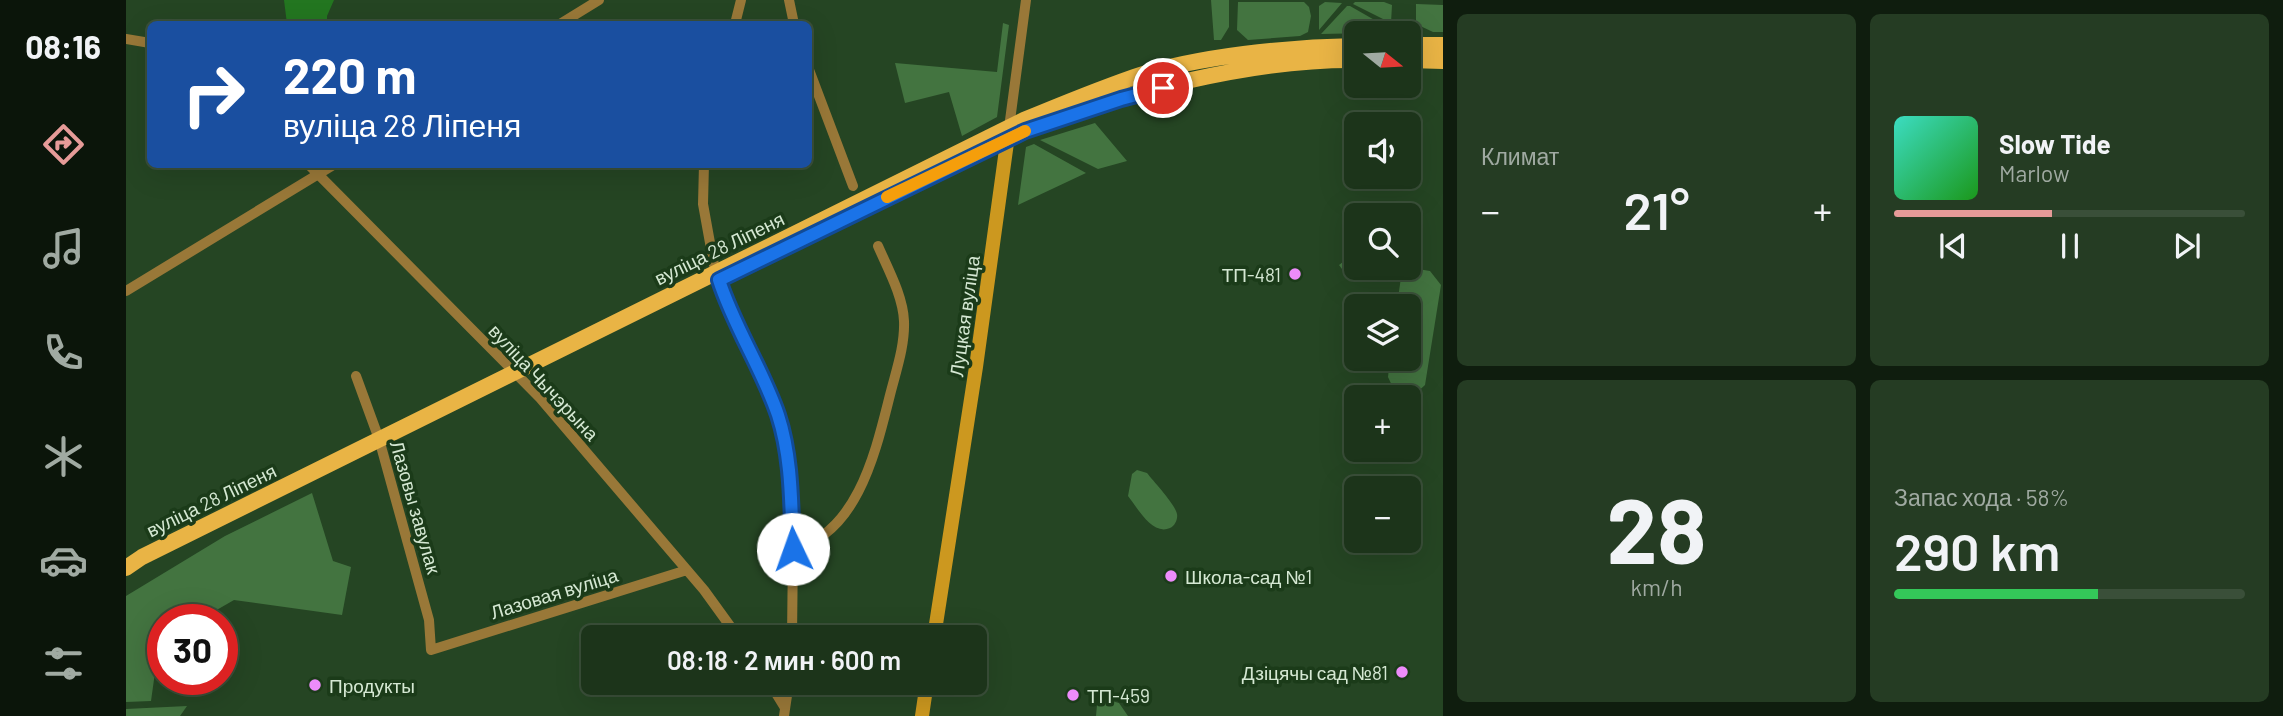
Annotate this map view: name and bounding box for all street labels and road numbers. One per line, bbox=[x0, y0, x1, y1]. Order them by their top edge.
street label: вуліца 28 Ліпеня bbox=[650, 207, 788, 289]
street label: Луцкая вуліца bbox=[944, 254, 984, 378]
street label: вуліца Чычэрына bbox=[484, 319, 604, 445]
street label: Лазовы завулак bbox=[386, 438, 446, 577]
street label: вуліца 28 Ліпеня bbox=[142, 459, 280, 541]
street label: Лазовая вуліца bbox=[488, 563, 621, 623]

